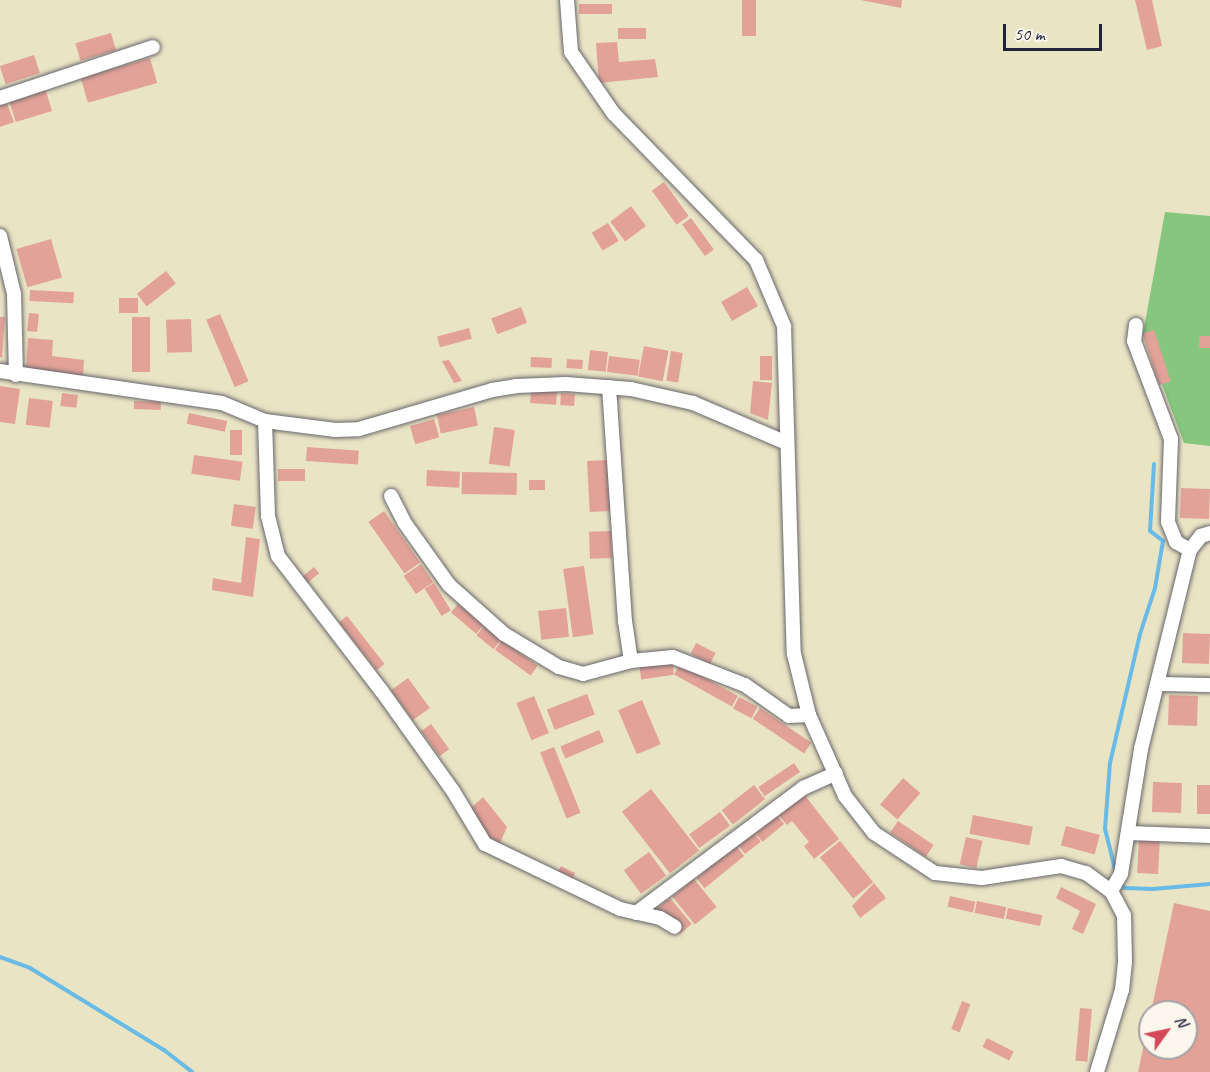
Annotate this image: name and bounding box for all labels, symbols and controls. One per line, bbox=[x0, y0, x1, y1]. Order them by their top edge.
scale bar bbox=[1006, 12, 1105, 50]
text: 50 m bbox=[1014, 23, 1045, 45]
north arrow bbox=[1138, 1000, 1198, 1060]
text: N bbox=[1170, 1012, 1193, 1031]

